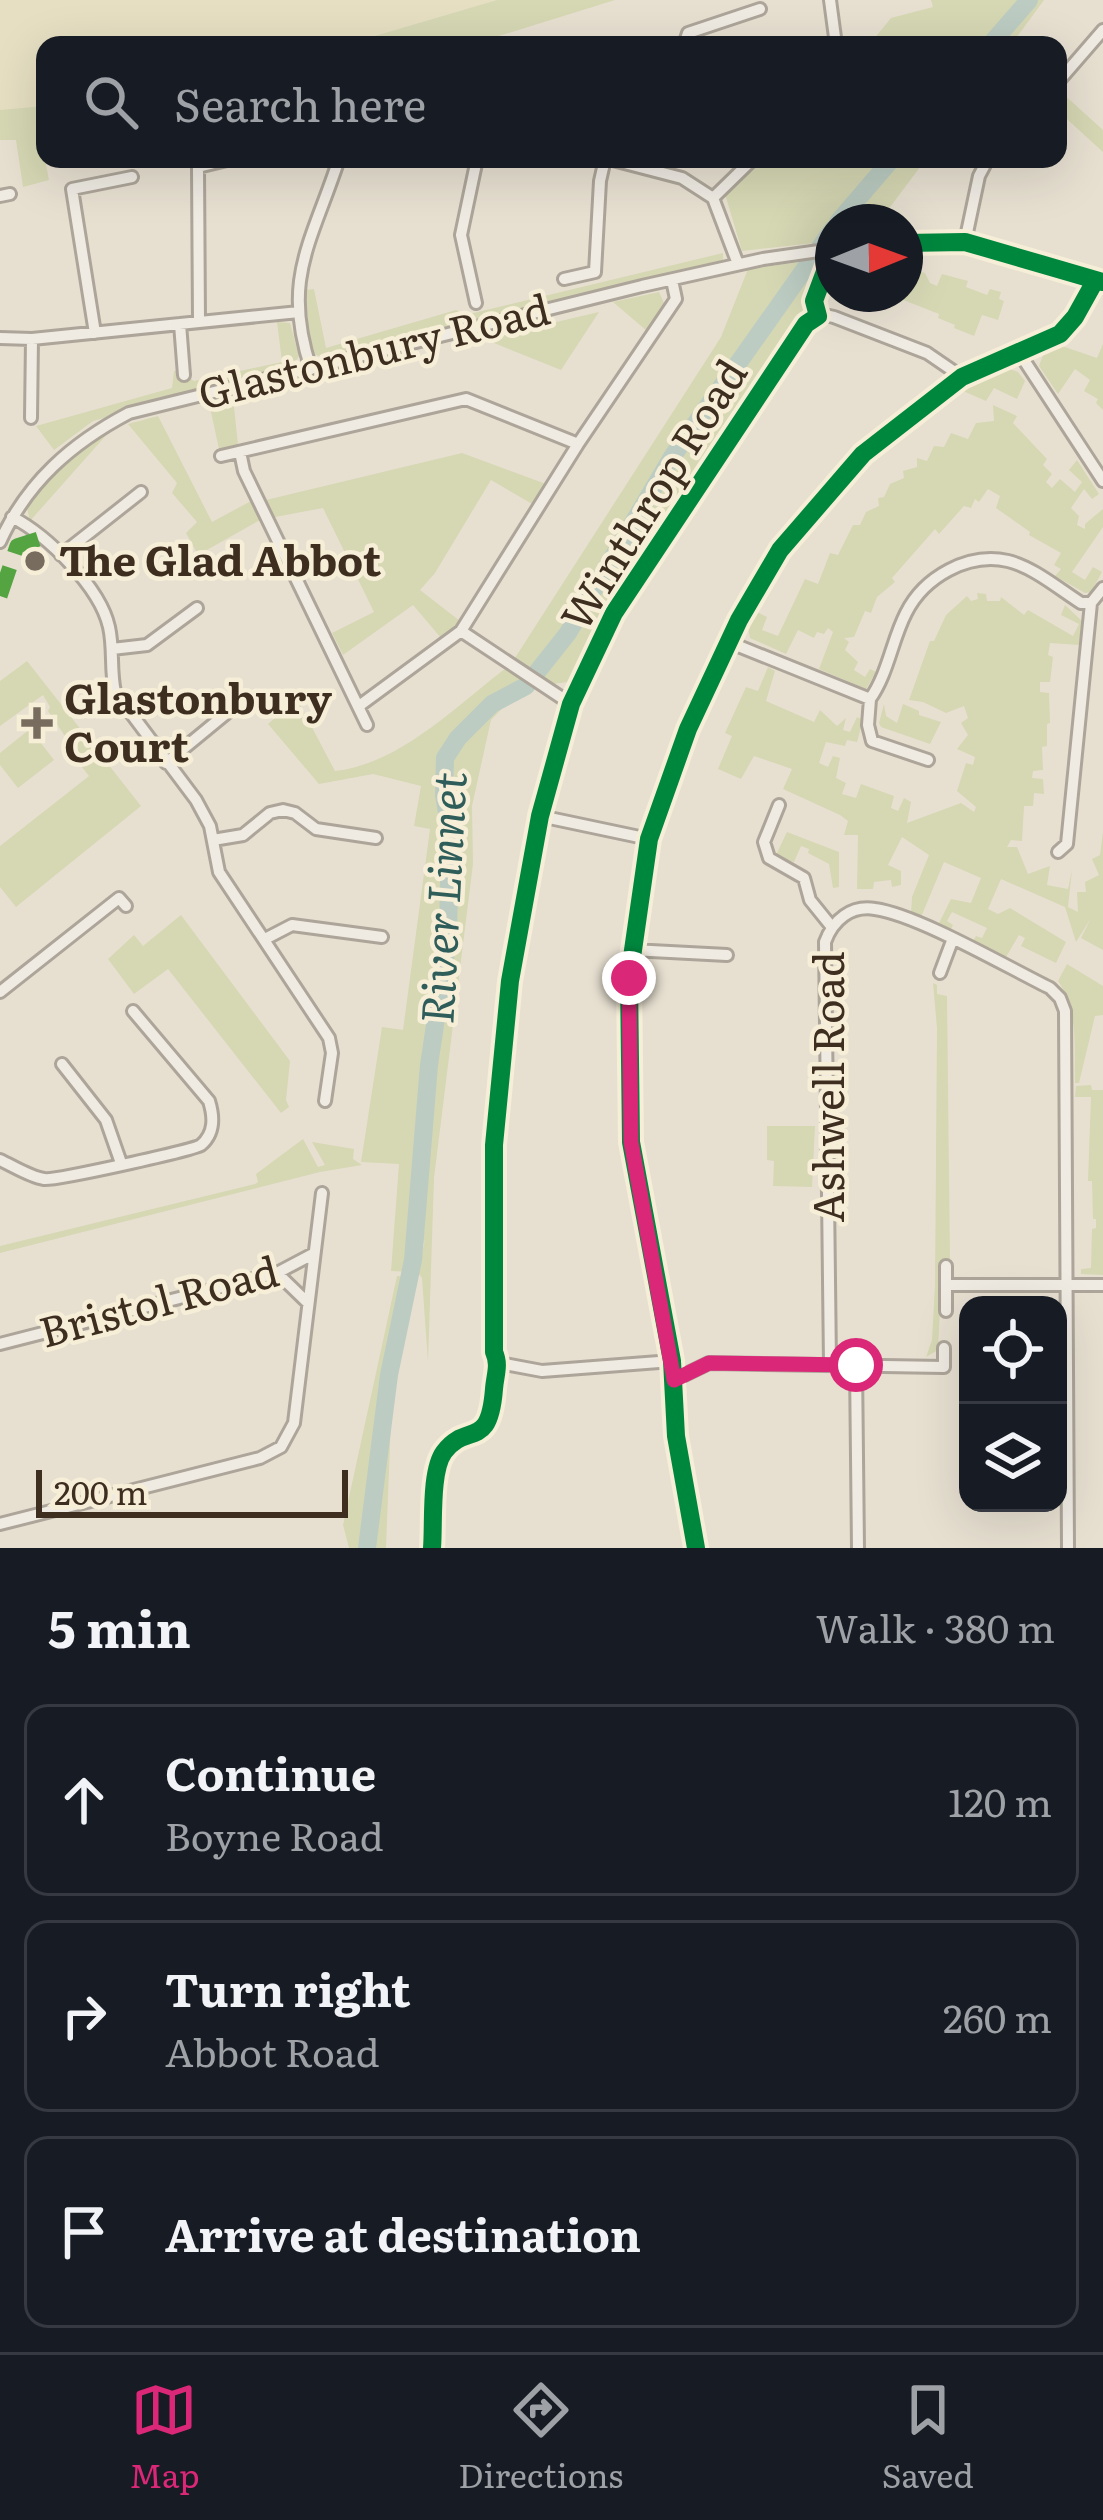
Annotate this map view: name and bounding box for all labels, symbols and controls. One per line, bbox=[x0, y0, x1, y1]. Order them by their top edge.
search box bbox=[36, 36, 1067, 168]
icon: search bbox=[78, 69, 144, 135]
text: Search here bbox=[174, 69, 426, 136]
north arrow bbox=[815, 204, 923, 312]
street label: Glastonbury Road bbox=[191, 275, 556, 423]
street label: Winthrop Road bbox=[543, 346, 760, 641]
place label: The Glad Abbot bbox=[59, 527, 382, 589]
marker: The Glad Abbot bbox=[22, 548, 48, 574]
place label: Glastonbury Court bbox=[64, 665, 332, 775]
marker: Glastonbury Court bbox=[21, 707, 53, 739]
water label: River Linnet bbox=[400, 770, 481, 1026]
route end bbox=[602, 951, 656, 1005]
street label: Ashwell Road bbox=[795, 951, 857, 1223]
street label: Bristol Road bbox=[32, 1237, 285, 1361]
map controls bbox=[959, 1296, 1067, 1512]
button: locate bbox=[959, 1296, 1067, 1404]
route start bbox=[829, 1338, 883, 1392]
button: layers bbox=[959, 1404, 1067, 1512]
scale bar bbox=[36, 1464, 348, 1517]
text: 200 m bbox=[54, 1466, 148, 1515]
text: 5 min bbox=[48, 1588, 191, 1664]
text: Walk · 380 m bbox=[816, 1597, 1055, 1655]
text: Continue bbox=[165, 1738, 376, 1805]
icon: ahead bbox=[51, 1767, 117, 1833]
text: 120 m bbox=[948, 1771, 1052, 1829]
text: Boyne Road bbox=[165, 1805, 384, 1863]
text: Turn right bbox=[165, 1954, 411, 2021]
icon: right bbox=[51, 1983, 117, 2049]
text: 260 m bbox=[943, 1987, 1052, 2045]
text: Abbot Road bbox=[165, 2021, 380, 2079]
icon: arrive bbox=[51, 2199, 117, 2265]
text: Arrive at destination bbox=[165, 2199, 641, 2266]
tab: Map bbox=[129, 2377, 200, 2498]
tab: Directions bbox=[458, 2377, 623, 2498]
tab: Saved bbox=[882, 2377, 974, 2498]

